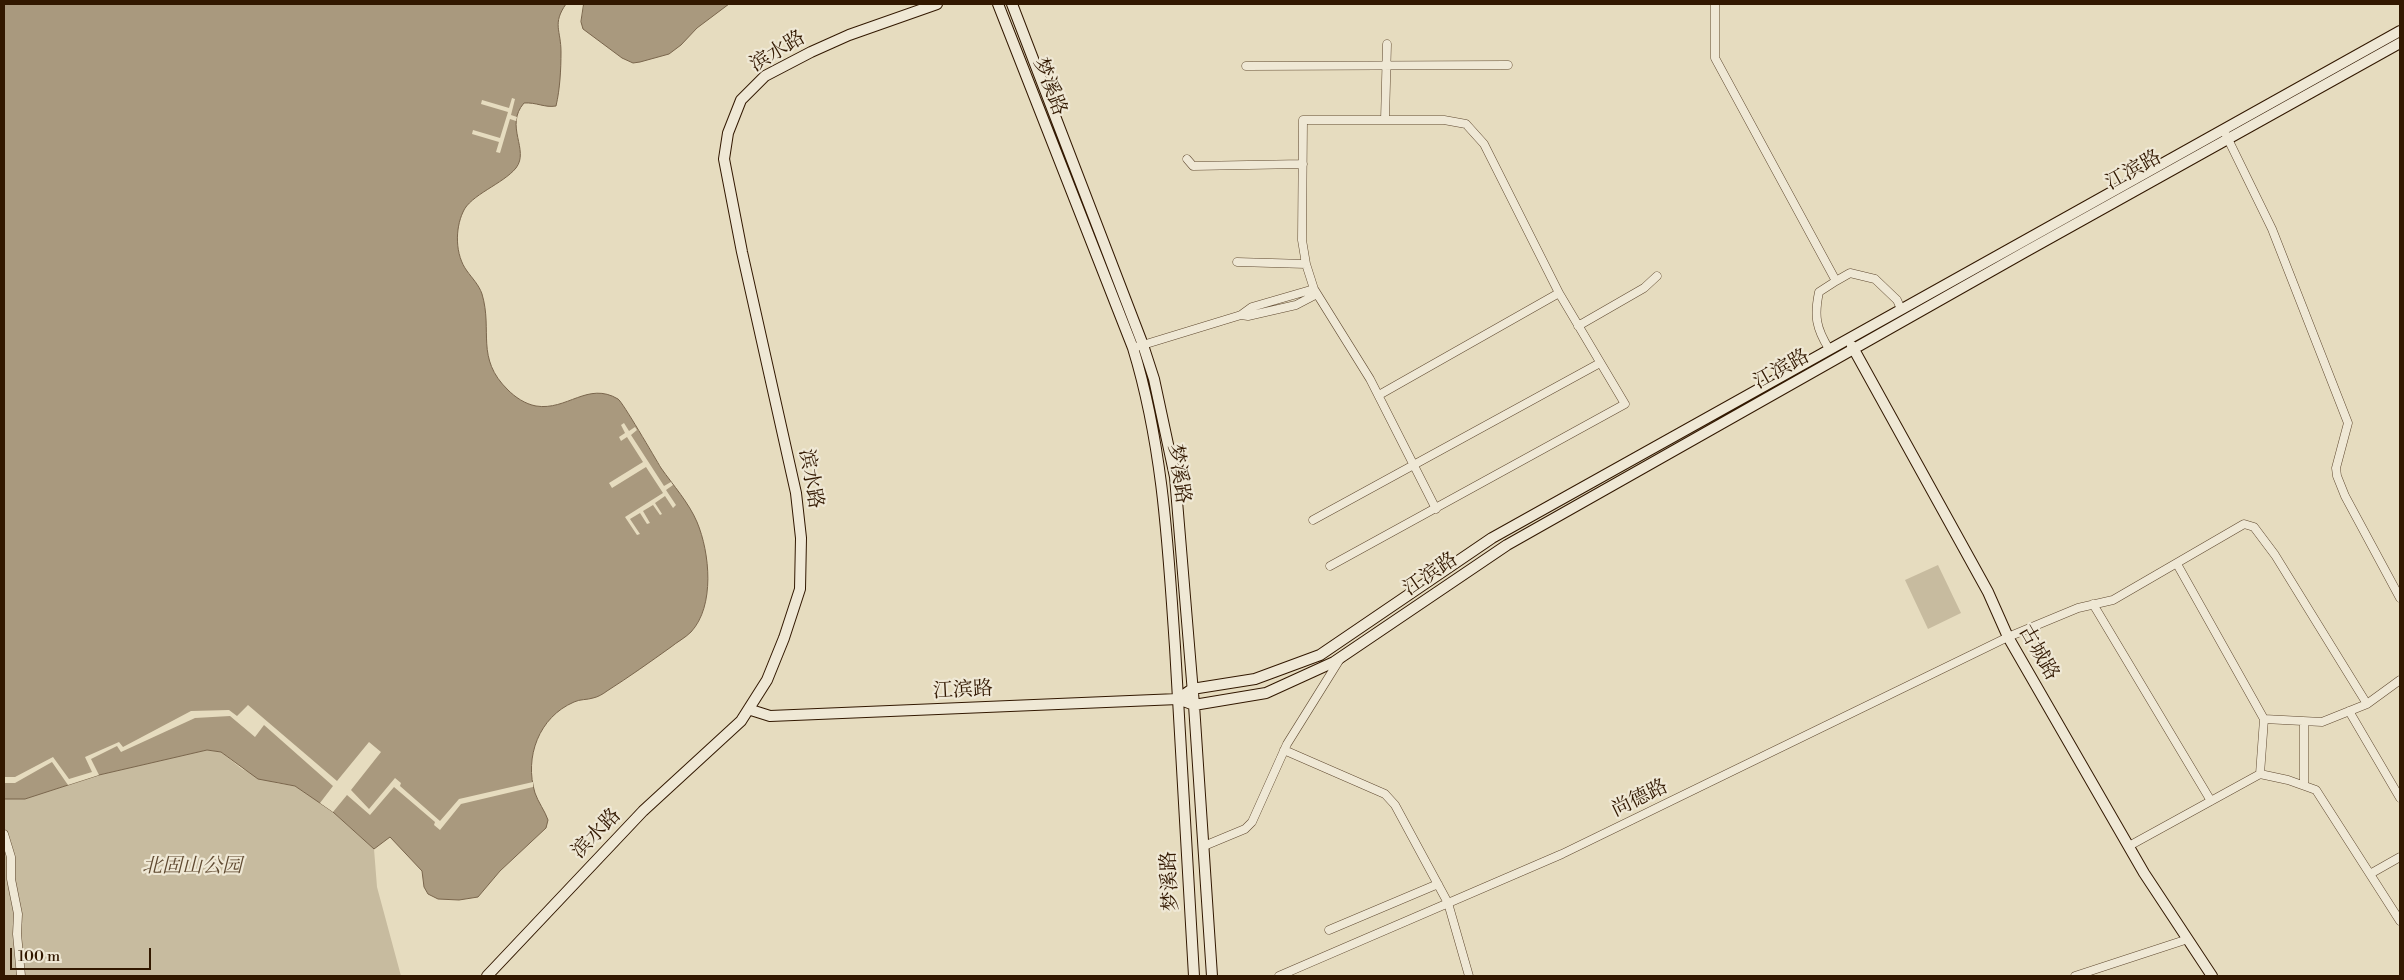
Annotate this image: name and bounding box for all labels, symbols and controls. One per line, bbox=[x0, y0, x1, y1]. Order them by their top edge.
street label: 滨水路 bbox=[746, 26, 810, 78]
street label: 梦溪路 bbox=[1027, 55, 1071, 119]
street label: 江滨路 bbox=[2102, 146, 2166, 196]
street label: 江滨路 bbox=[1750, 345, 1814, 395]
street label: 梦溪路 bbox=[1162, 443, 1194, 505]
street label: 滨水路 bbox=[793, 447, 827, 511]
street label: 江滨路 bbox=[1399, 548, 1463, 602]
street label: 古城路 bbox=[2013, 621, 2063, 685]
street label: 江滨路 bbox=[932, 677, 994, 705]
street label: 尚德路 bbox=[1608, 775, 1672, 823]
street label: 滨水路 bbox=[568, 804, 626, 864]
street label: 梦溪路 bbox=[1157, 850, 1185, 912]
park label: 北固山公园 bbox=[142, 855, 242, 879]
scale bar bbox=[12, 938, 154, 970]
text: 100 m bbox=[18, 947, 60, 966]

